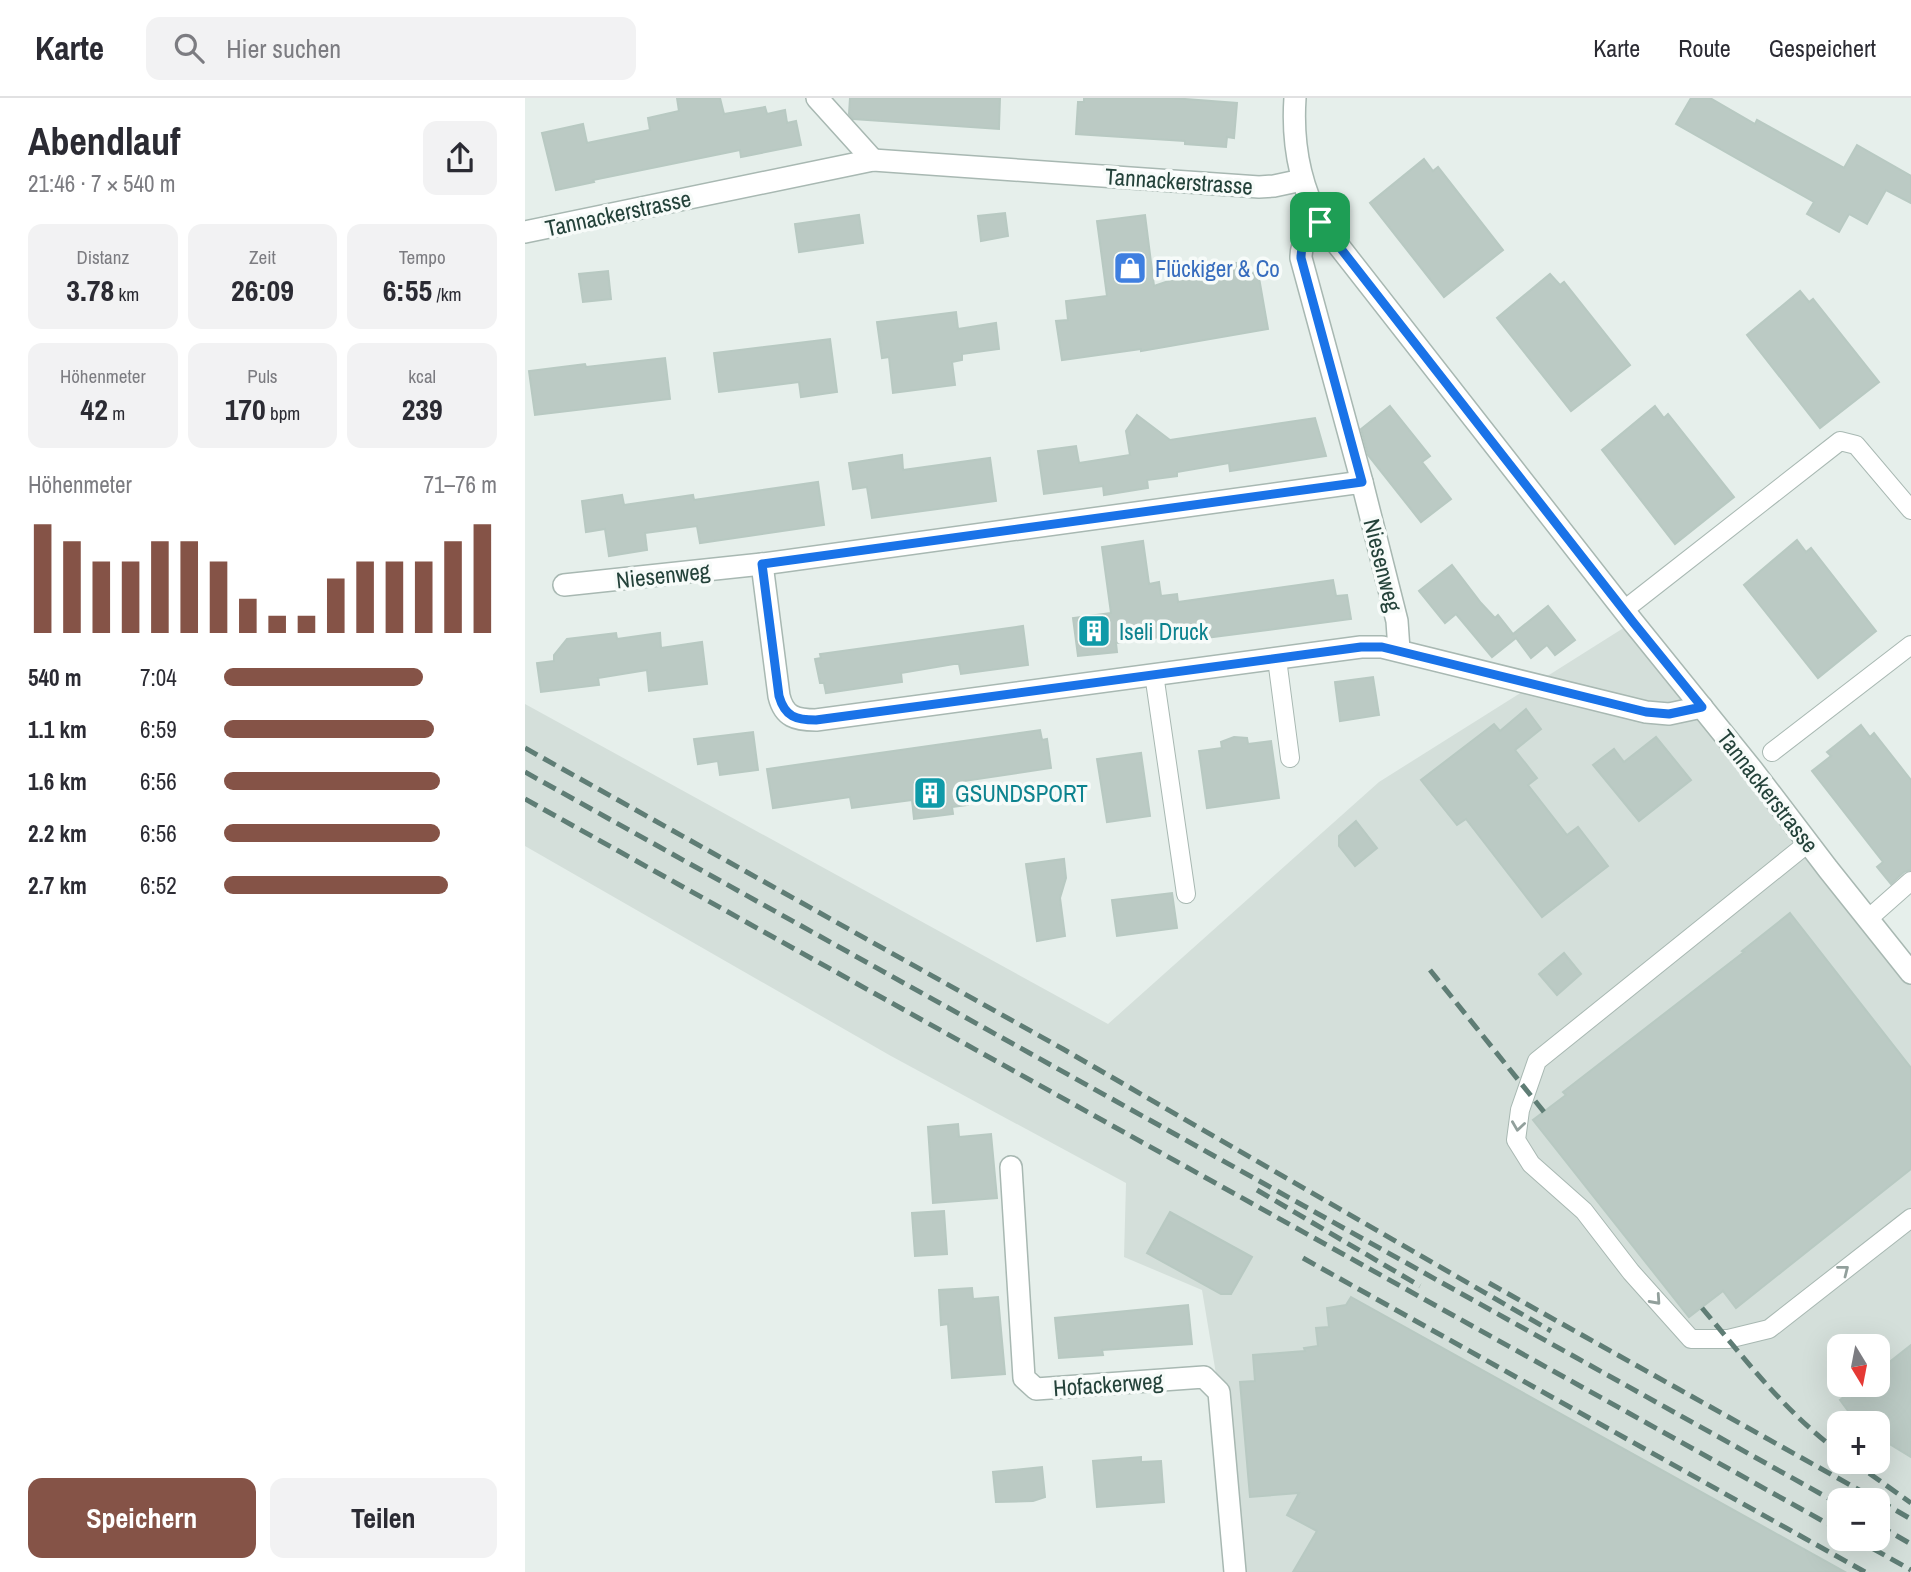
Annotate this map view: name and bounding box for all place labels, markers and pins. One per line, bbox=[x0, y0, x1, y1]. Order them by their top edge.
pin bbox=[1290, 192, 1350, 252]
shop icon: Flückiger & Co bbox=[1111, 249, 1149, 287]
place label: Flückiger & Co bbox=[1155, 253, 1280, 284]
building icon: Iseli Druck bbox=[1075, 612, 1113, 650]
place label: Iseli Druck bbox=[1119, 616, 1209, 647]
building icon: GSUNDSPORT bbox=[911, 774, 949, 812]
place label: GSUNDSPORT bbox=[955, 778, 1088, 809]

